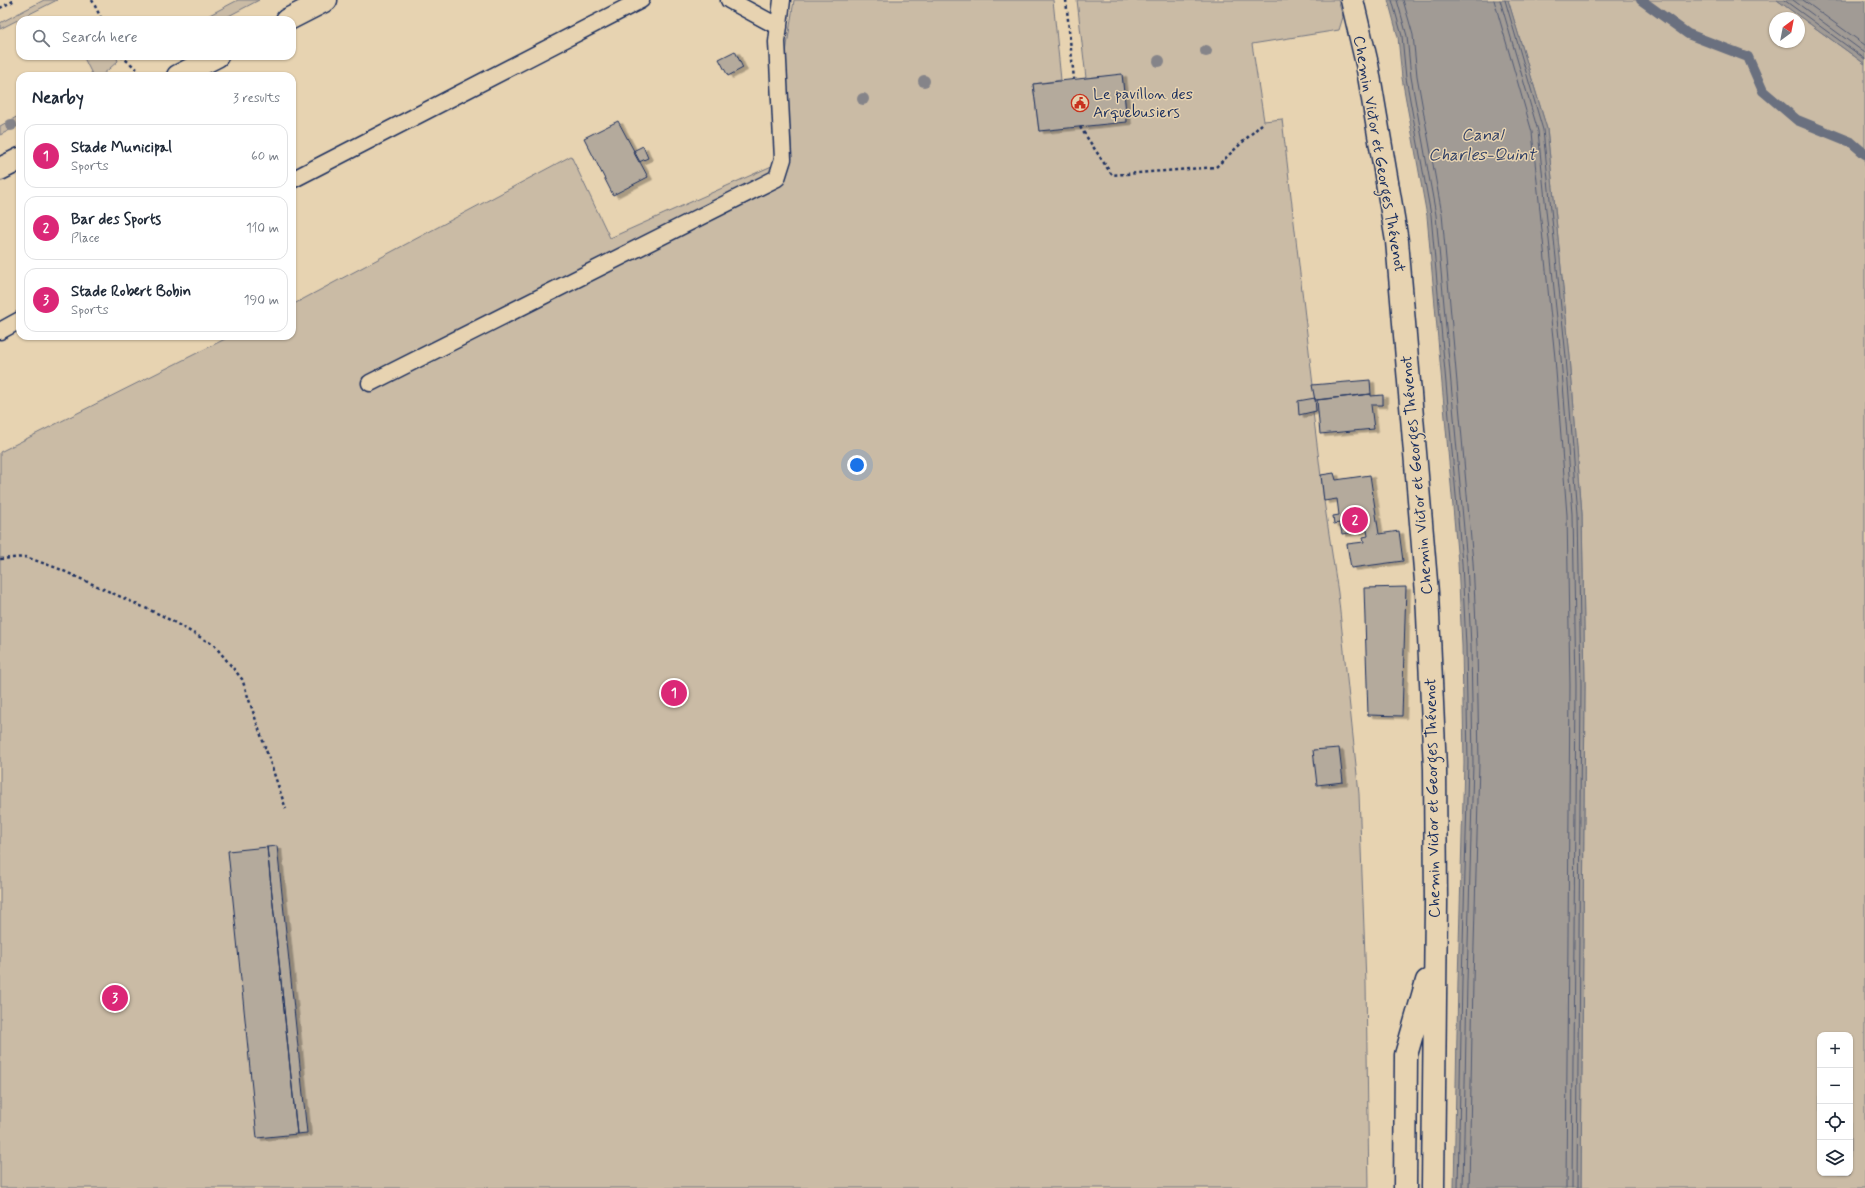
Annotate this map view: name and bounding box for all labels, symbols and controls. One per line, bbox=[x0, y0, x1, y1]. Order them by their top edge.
north arrow bbox=[1769, 12, 1805, 48]
search box bbox=[16, 16, 296, 60]
icon: search bbox=[30, 27, 52, 49]
text: Search here bbox=[62, 28, 138, 48]
street label: Chemin Victor et Georges Thévenot bbox=[1347, 34, 1410, 275]
place label: Le pavillon des Arquebusiers bbox=[1093, 84, 1193, 123]
text: Nearby bbox=[32, 87, 84, 109]
text: 3 results bbox=[233, 90, 280, 107]
public building icon: Le pavillon des Arquebusiers bbox=[1070, 93, 1090, 113]
water label: Canal Charles-Quint bbox=[1428, 124, 1538, 166]
text: Stade Municipal bbox=[71, 138, 172, 158]
text: 1 bbox=[43, 148, 49, 165]
text: 60 m bbox=[251, 148, 279, 165]
text: Sports bbox=[71, 158, 109, 175]
text: Bar des Sports bbox=[71, 210, 161, 230]
text: 2 bbox=[43, 220, 49, 237]
text: 110 m bbox=[246, 220, 279, 237]
text: Place bbox=[71, 230, 100, 247]
text: Stade Robert Bobin bbox=[71, 282, 191, 302]
text: 3 bbox=[43, 292, 49, 309]
text: 190 m bbox=[244, 292, 279, 309]
text: Sports bbox=[71, 302, 109, 319]
street label: Chemin Victor et Georges Thévenot bbox=[1396, 354, 1439, 595]
your location bbox=[847, 455, 867, 475]
pin: 2 bbox=[1342, 505, 1368, 535]
street label: Chemin Victor et Georges Thévenot bbox=[1420, 677, 1447, 918]
pin: 1 bbox=[661, 678, 687, 708]
pin: 3 bbox=[102, 983, 128, 1013]
map controls bbox=[1817, 1032, 1853, 1176]
button: + bbox=[1817, 1032, 1853, 1068]
button: − bbox=[1817, 1068, 1853, 1104]
button: locate bbox=[1817, 1104, 1853, 1140]
button: layers bbox=[1817, 1140, 1853, 1176]

